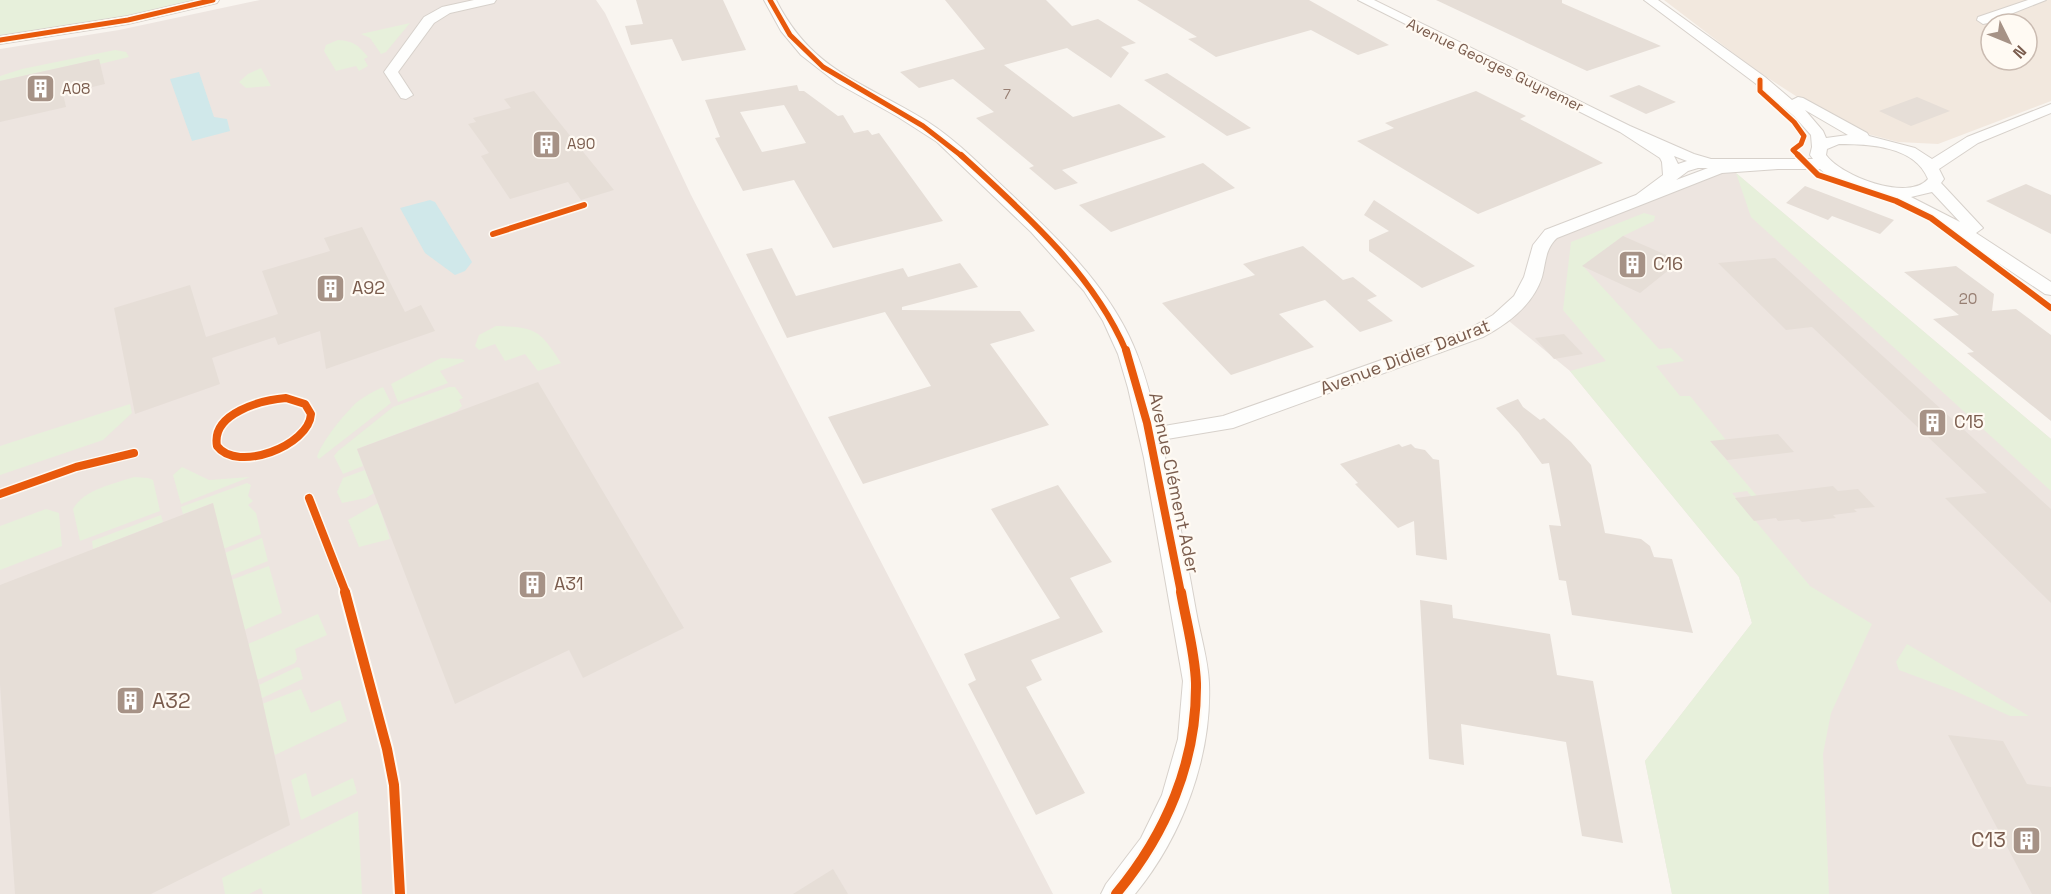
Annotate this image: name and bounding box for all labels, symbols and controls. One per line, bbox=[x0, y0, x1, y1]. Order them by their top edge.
north arrow bbox=[1979, 12, 2039, 72]
street label: Avenue Georges Guynemer bbox=[1404, 13, 1587, 116]
text: N bbox=[2008, 41, 2031, 63]
building icon: A08 bbox=[25, 73, 57, 105]
place label: A08 bbox=[62, 79, 90, 98]
house number: 7 bbox=[1003, 85, 1011, 103]
building icon: A90 bbox=[530, 128, 562, 160]
place label: A90 bbox=[567, 134, 595, 153]
building icon: C16 bbox=[1616, 248, 1648, 280]
place label: C16 bbox=[1653, 252, 1683, 275]
building icon: A92 bbox=[315, 272, 347, 304]
place label: A92 bbox=[352, 276, 385, 299]
house number: 20 bbox=[1959, 289, 1977, 308]
street label: Avenue Didier Daurat bbox=[1317, 314, 1493, 400]
street label: Avenue Clément Ader bbox=[1144, 390, 1205, 576]
building icon: C15 bbox=[1917, 406, 1949, 438]
place label: C15 bbox=[1954, 410, 1984, 433]
building icon: A31 bbox=[517, 568, 549, 600]
place label: A31 bbox=[554, 572, 583, 595]
building icon: A32 bbox=[115, 685, 147, 717]
place label: A32 bbox=[152, 687, 191, 714]
building icon: C13 bbox=[2011, 824, 2043, 856]
place label: C13 bbox=[1971, 826, 2006, 853]

